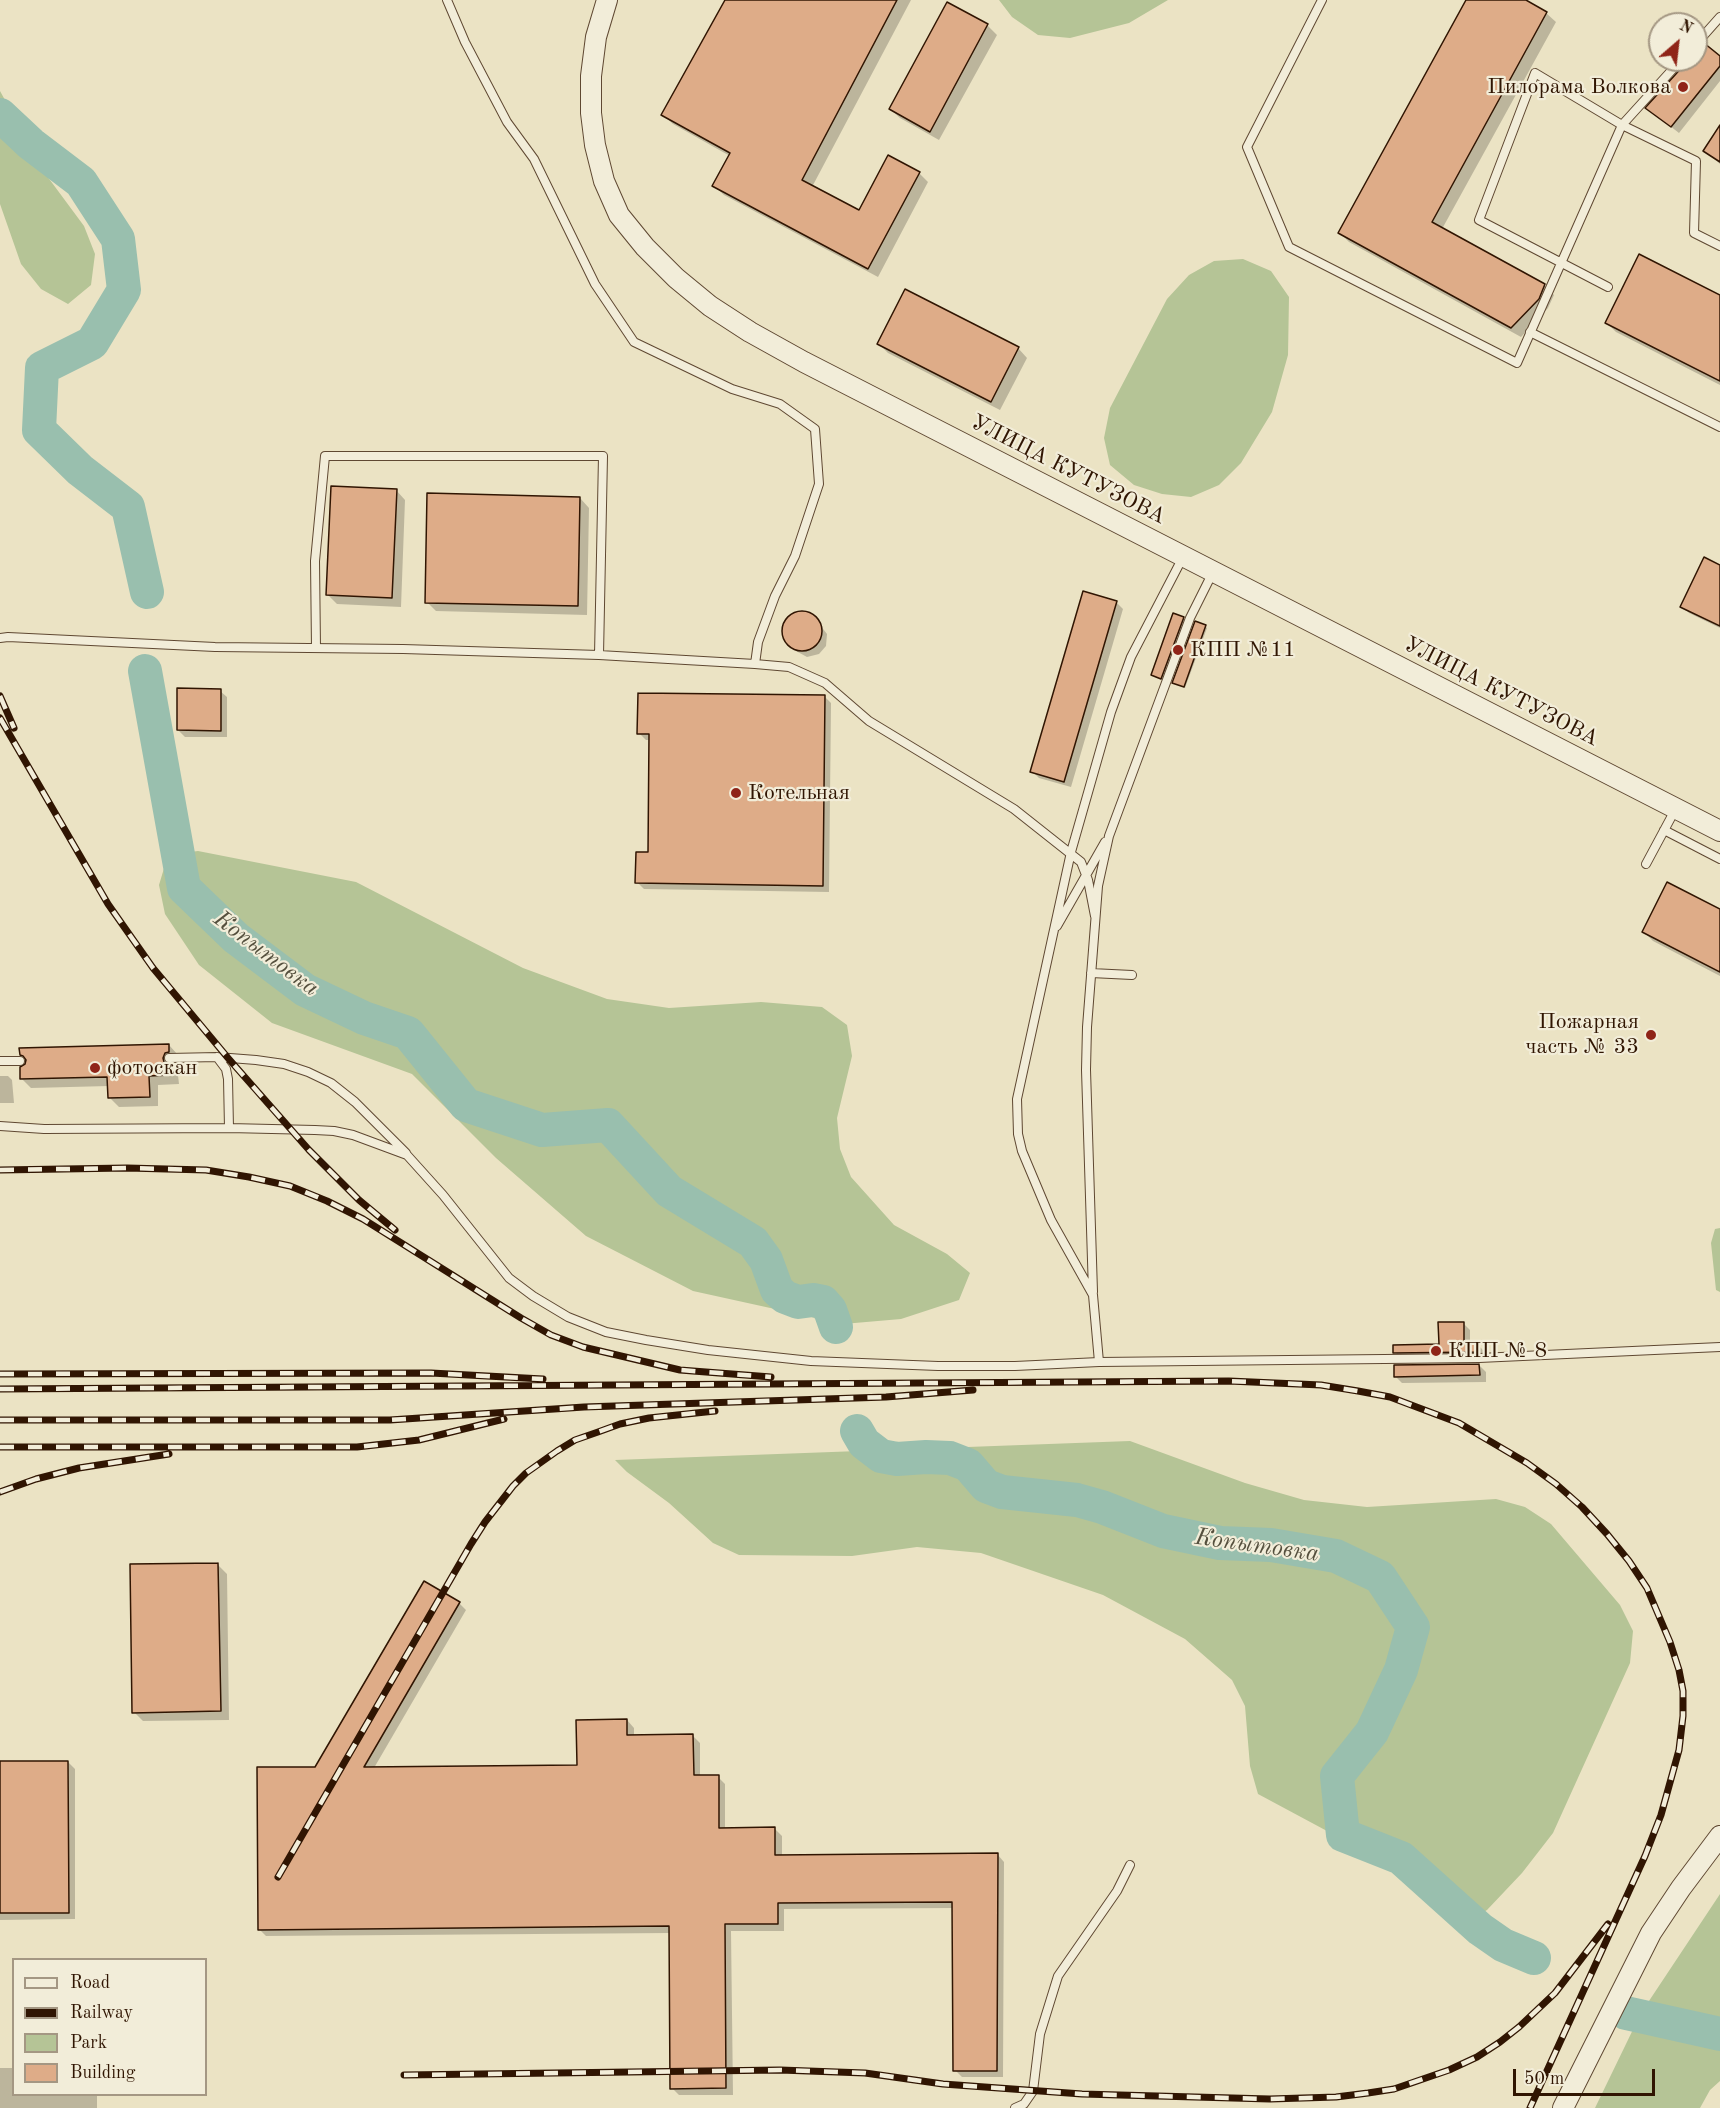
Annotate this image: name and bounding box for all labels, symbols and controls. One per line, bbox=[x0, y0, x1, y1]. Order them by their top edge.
north arrow bbox=[1648, 12, 1708, 72]
text: N bbox=[1676, 18, 1695, 38]
place label: Пилорама Волкова bbox=[1487, 74, 1671, 100]
marker: Пилорама Волкова bbox=[1676, 80, 1690, 94]
street label: УЛИЦА КУТУЗОВА bbox=[966, 409, 1170, 531]
street label: УЛИЦА КУТУЗОВА bbox=[1399, 631, 1603, 753]
place label: КПП №11 bbox=[1190, 637, 1296, 663]
marker: КПП №11 bbox=[1171, 643, 1185, 657]
place label: Котельная bbox=[748, 780, 850, 806]
marker: Котельная bbox=[729, 786, 743, 800]
water label: Копытовка bbox=[207, 905, 325, 1003]
place label: Пожарная часть № 33 bbox=[1526, 1009, 1639, 1060]
marker: Пожарная часть № 33 bbox=[1644, 1028, 1658, 1042]
place label: фотоскан bbox=[107, 1055, 197, 1081]
marker: фотоскан bbox=[88, 1061, 102, 1075]
place label: КПП № 8 bbox=[1448, 1338, 1547, 1364]
marker: КПП № 8 bbox=[1429, 1344, 1443, 1358]
water label: Копытовка bbox=[1193, 1523, 1321, 1569]
legend bbox=[12, 1958, 207, 2096]
text: Road bbox=[70, 1974, 110, 1992]
text: Railway bbox=[70, 2004, 133, 2022]
text: Park bbox=[70, 2034, 107, 2052]
scale bar bbox=[1516, 2057, 1658, 2095]
text: Building bbox=[70, 2064, 135, 2082]
text: 50 m bbox=[1524, 2070, 1564, 2088]

